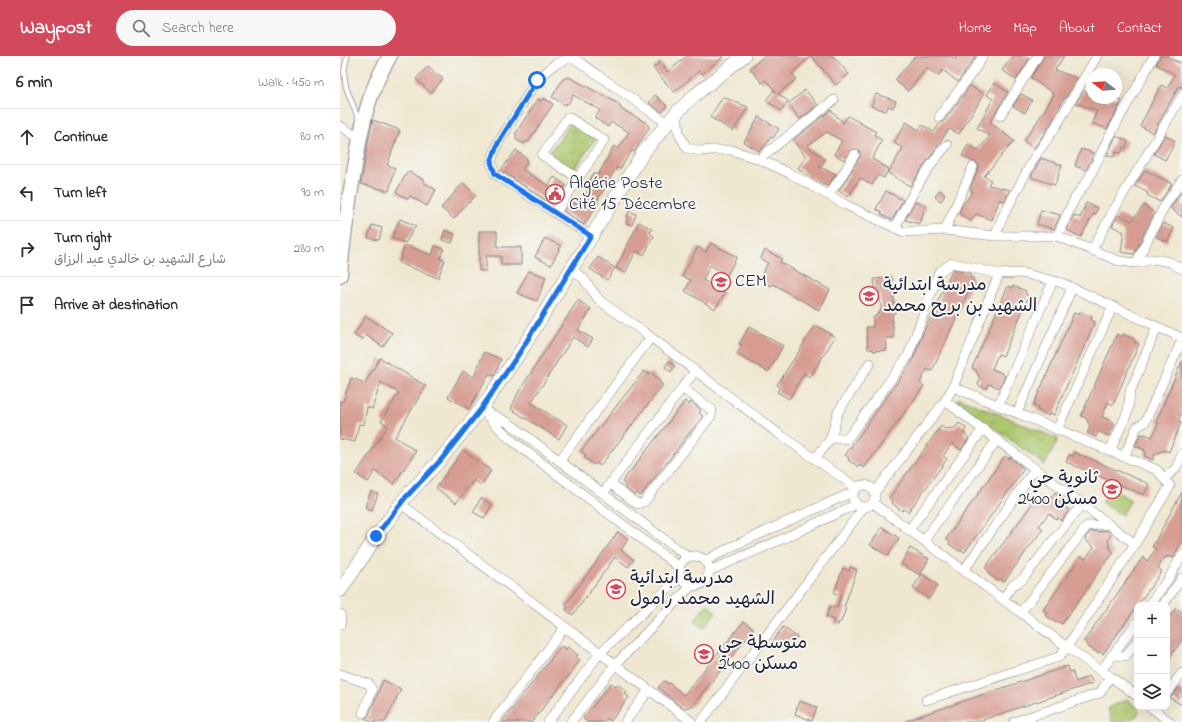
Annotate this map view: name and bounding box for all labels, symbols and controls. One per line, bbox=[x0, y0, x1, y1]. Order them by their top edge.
search box bbox=[116, 10, 396, 46]
text: Waypost bbox=[20, 15, 92, 42]
icon: search bbox=[130, 17, 152, 39]
text: Search here bbox=[162, 17, 234, 39]
text: Home bbox=[959, 18, 991, 39]
text: Map bbox=[1013, 18, 1037, 39]
text: About bbox=[1059, 18, 1095, 39]
text: Contact bbox=[1117, 18, 1162, 39]
north arrow bbox=[1086, 68, 1122, 104]
text: 6 min bbox=[16, 70, 52, 95]
route start bbox=[528, 71, 546, 89]
text: Walk · 450 m bbox=[258, 73, 324, 92]
icon: ahead bbox=[16, 126, 38, 148]
text: Continue bbox=[54, 126, 108, 148]
text: 80 m bbox=[300, 127, 324, 146]
place label: Algérie Poste Cité 15 Décembre bbox=[569, 171, 697, 218]
icon: left bbox=[16, 182, 38, 204]
text: Turn left bbox=[54, 182, 107, 204]
text: 90 m bbox=[301, 183, 324, 202]
public building icon: Algérie Poste Cité 15 Décembre bbox=[544, 183, 566, 205]
text: Turn right bbox=[54, 227, 112, 249]
icon: right bbox=[16, 238, 38, 260]
text: 280 m bbox=[294, 239, 324, 258]
text: شارع الشهيد بن خالدي عبد الرزاق bbox=[54, 250, 226, 269]
place label: CEM bbox=[735, 269, 767, 295]
school or university icon: CEM bbox=[710, 271, 732, 293]
place label: مدرسة ابتدائية الشهيد بن بريح محمد bbox=[883, 273, 1037, 320]
school or university icon: مدرسة ابتدائية الشهيد بن بريح محمد bbox=[858, 285, 880, 307]
icon: arrive bbox=[16, 294, 38, 316]
text: Arrive at destination bbox=[54, 294, 178, 316]
place label: ثانوية حي 2400 مسكن bbox=[1018, 466, 1099, 513]
school or university icon: ثانوية حي 2400 مسكن bbox=[1101, 478, 1123, 500]
route end bbox=[367, 527, 385, 545]
place label: مدرسة ابتدائية الشهيد محمد رامول bbox=[630, 566, 775, 613]
school or university icon: مدرسة ابتدائية الشهيد محمد رامول bbox=[605, 578, 627, 600]
map controls bbox=[1134, 602, 1170, 710]
button: + bbox=[1134, 602, 1170, 638]
place label: متوسطة حي 2400 مسكن bbox=[718, 631, 807, 678]
button: − bbox=[1134, 638, 1170, 674]
school or university icon: متوسطة حي 2400 مسكن bbox=[693, 643, 715, 665]
button: layers bbox=[1134, 674, 1170, 710]

